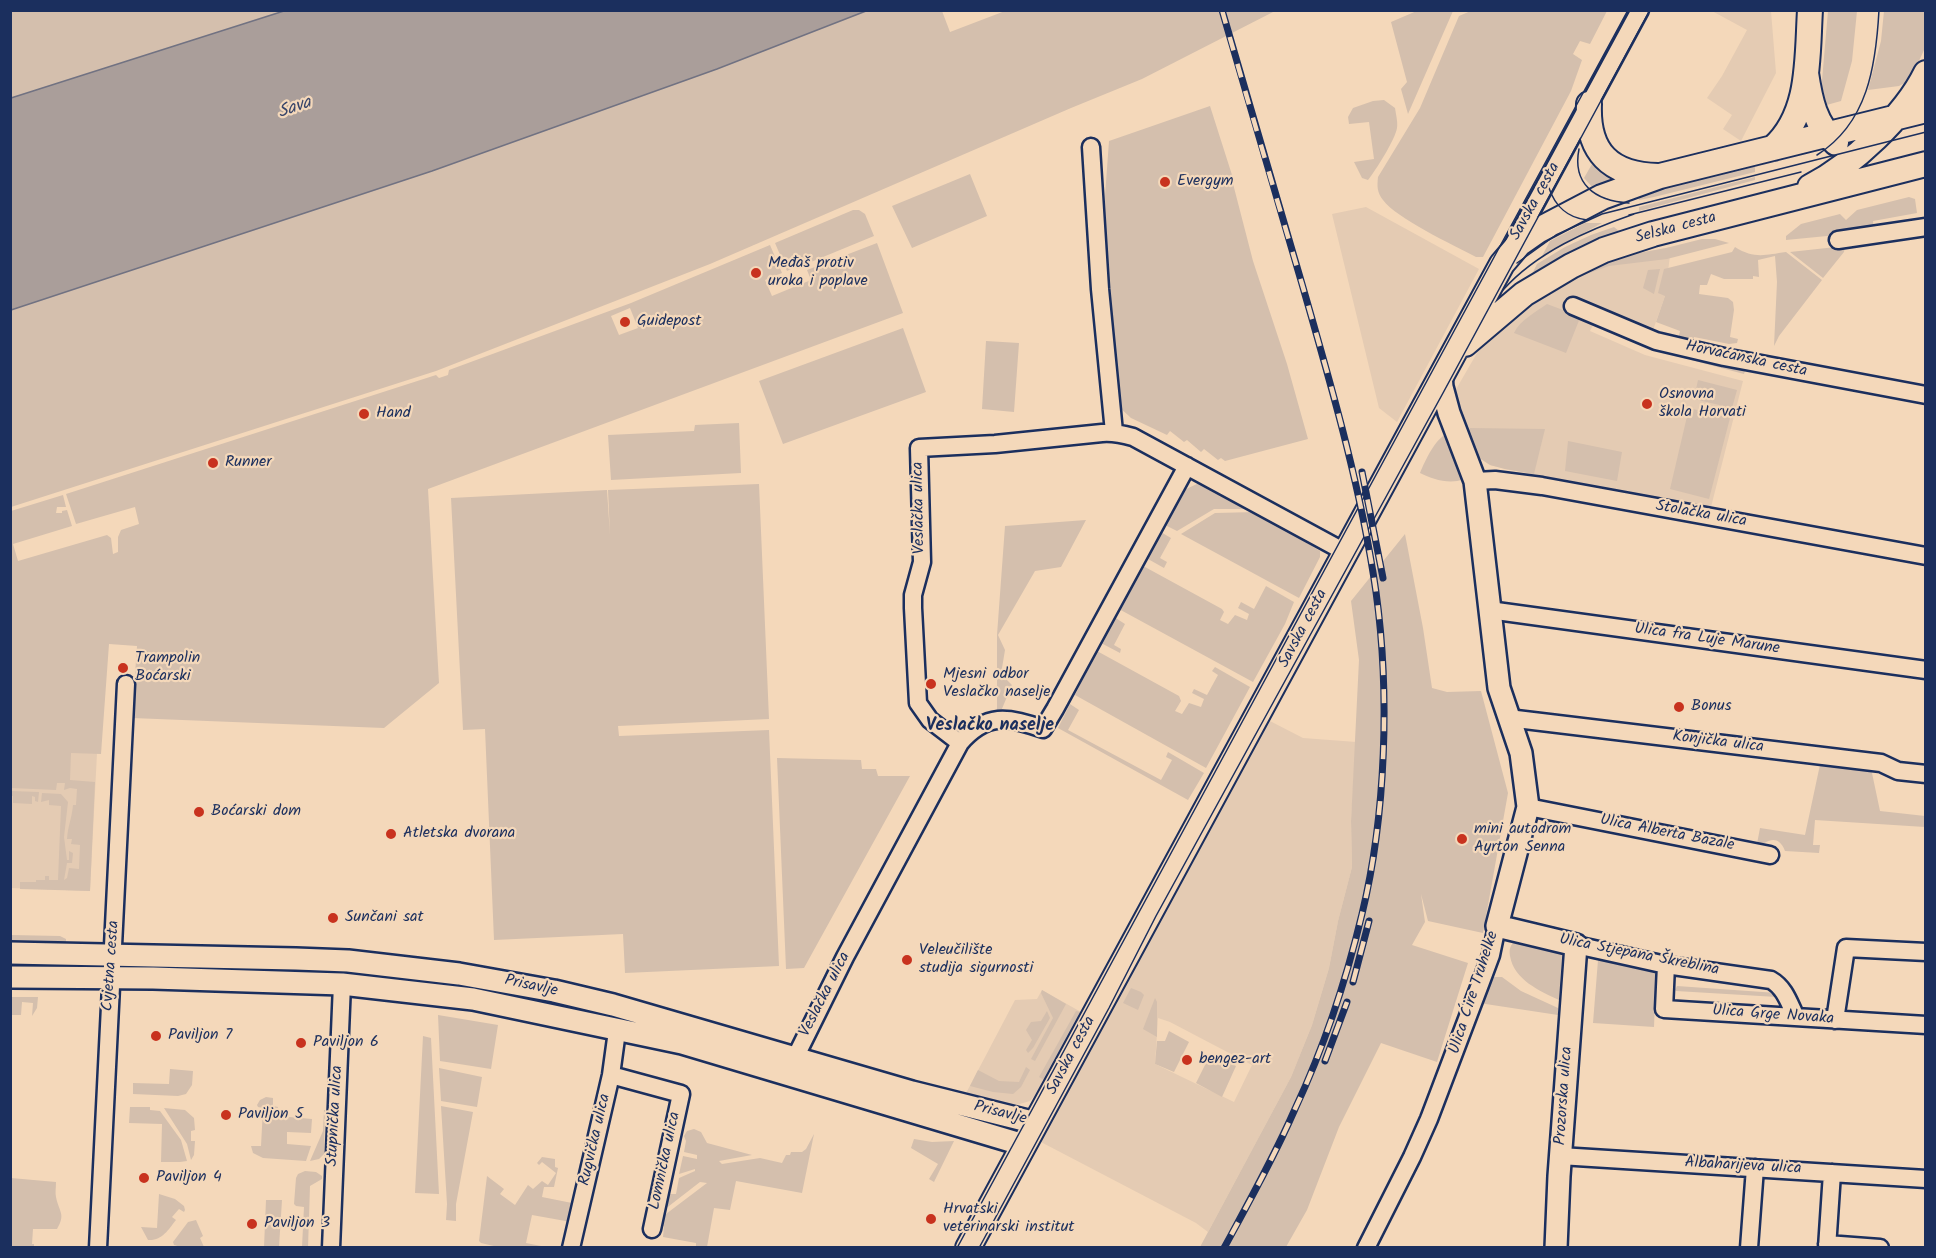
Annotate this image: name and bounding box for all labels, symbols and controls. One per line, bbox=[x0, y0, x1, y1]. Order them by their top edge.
water label: Sava bbox=[275, 93, 315, 125]
street label: Savska cesta bbox=[1507, 160, 1565, 244]
place label: Evergym bbox=[1177, 172, 1233, 192]
marker: Evergym bbox=[1158, 175, 1172, 189]
street label: Selska cesta bbox=[1634, 209, 1718, 249]
place label: Međaš protiv uroka i poplave bbox=[768, 254, 868, 292]
marker: Međaš protiv uroka i poplave bbox=[749, 266, 763, 280]
place label: Guidepost bbox=[637, 312, 701, 332]
marker: Guidepost bbox=[618, 315, 632, 329]
street label: Horvaćanska cesta bbox=[1683, 338, 1809, 382]
place label: Osnovna škola Horvati bbox=[1659, 385, 1746, 423]
marker: Osnovna škola Horvati bbox=[1640, 397, 1654, 411]
place label: Hand bbox=[376, 404, 411, 424]
marker: Hand bbox=[357, 407, 371, 421]
place label: Runner bbox=[225, 453, 272, 473]
marker: Runner bbox=[206, 456, 220, 470]
street label: Veslačka ulica bbox=[910, 462, 930, 554]
street label: Stolačka ulica bbox=[1654, 498, 1748, 532]
street label: Savska cesta bbox=[1275, 587, 1333, 671]
street label: Ulica fra Luje Marune bbox=[1633, 620, 1781, 660]
place label: Trampolin Boćarski bbox=[135, 649, 200, 687]
marker: Trampolin Boćarski bbox=[116, 661, 130, 675]
place label: Mjesni odbor Veslačko naselje bbox=[943, 665, 1051, 703]
marker: Mjesni odbor Veslačko naselje bbox=[924, 677, 938, 691]
place label: Bonus bbox=[1691, 697, 1731, 717]
marker: Bonus bbox=[1672, 700, 1686, 714]
district label: Veslačko naselje bbox=[926, 716, 1054, 738]
street label: Konjička ulica bbox=[1671, 728, 1765, 758]
place label: Boćarski dom bbox=[211, 802, 301, 822]
marker: Boćarski dom bbox=[192, 805, 206, 819]
street label: Ulica Alberta Bazale bbox=[1598, 812, 1736, 856]
place label: mini autodrom Ayrton Senna bbox=[1474, 820, 1571, 858]
place label: Atletska dvorana bbox=[403, 824, 515, 844]
marker: Atletska dvorana bbox=[384, 827, 398, 841]
marker: mini autodrom Ayrton Senna bbox=[1455, 832, 1469, 846]
place label: Sunčani sat bbox=[345, 908, 424, 928]
marker: Sunčani sat bbox=[326, 911, 340, 925]
street label: Cvjetna cesta bbox=[99, 920, 125, 1012]
street label: Ulica Ćire Truhelke bbox=[1446, 929, 1504, 1057]
street label: Ulica Stjepana Škreblina bbox=[1557, 931, 1721, 981]
place label: Veleučilište studija sigurnosti bbox=[919, 941, 1033, 979]
street label: Veslačka ulica bbox=[796, 949, 856, 1041]
marker: Veleučilište studija sigurnosti bbox=[900, 953, 914, 967]
street label: Prisavlje bbox=[503, 972, 559, 1002]
street label: Ulica Grge Novaka bbox=[1711, 1002, 1835, 1030]
street label: Savska cesta bbox=[1043, 1014, 1101, 1098]
place label: Paviljon 7 bbox=[168, 1026, 232, 1046]
marker: Paviljon 7 bbox=[149, 1029, 163, 1043]
place label: Paviljon 6 bbox=[313, 1033, 379, 1053]
marker: Paviljon 6 bbox=[294, 1036, 308, 1050]
street label: Prozorska ulica bbox=[1552, 1046, 1578, 1146]
place label: bengez-art bbox=[1199, 1050, 1271, 1070]
marker: bengez-art bbox=[1180, 1053, 1194, 1067]
street label: Stupnička ulica bbox=[324, 1065, 348, 1167]
street label: Rugvička ulica bbox=[576, 1092, 616, 1188]
street label: Prisavlje bbox=[971, 1098, 1029, 1130]
place label: Paviljon 5 bbox=[238, 1105, 304, 1125]
marker: Paviljon 5 bbox=[219, 1108, 233, 1122]
street label: Lomnička ulica bbox=[646, 1110, 686, 1212]
street label: Albaharijeva ulica bbox=[1684, 1154, 1802, 1180]
place label: Paviljon 4 bbox=[156, 1168, 222, 1188]
marker: Paviljon 4 bbox=[137, 1171, 151, 1185]
place label: Hrvatski veterinarski institut bbox=[943, 1200, 1075, 1238]
marker: Hrvatski veterinarski institut bbox=[924, 1212, 938, 1226]
place label: Paviljon 3 bbox=[264, 1214, 330, 1234]
marker: Paviljon 3 bbox=[245, 1217, 259, 1231]

